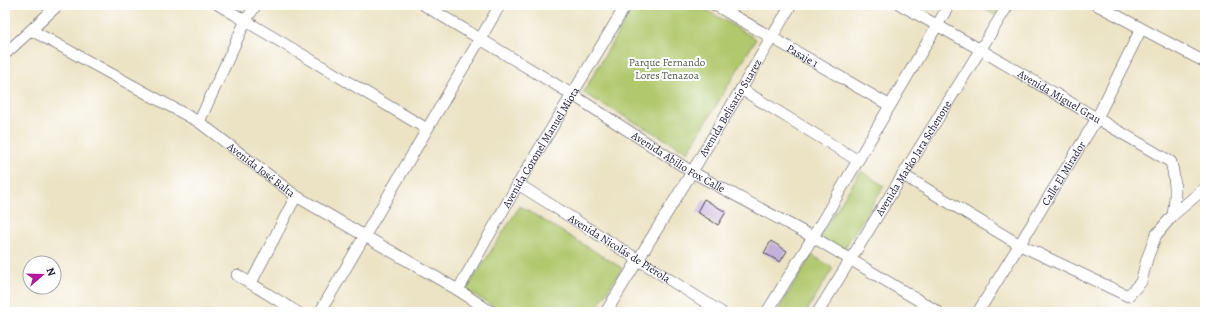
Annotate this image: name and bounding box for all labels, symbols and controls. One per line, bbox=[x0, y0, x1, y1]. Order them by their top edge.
street label: Pasaje 1 bbox=[784, 41, 821, 71]
park label: Parque Fernando Lores Tenazoa bbox=[629, 55, 706, 83]
street label: Avenida Belisario Suarez bbox=[695, 56, 765, 160]
street label: Avenida Miguel Grau bbox=[1014, 66, 1104, 127]
street label: Avenida Coronel Manuel Miota bbox=[499, 83, 583, 212]
street label: Avenida Marko Jara Schenone bbox=[872, 98, 955, 220]
street label: Avenida Abilio Fox Calle bbox=[628, 127, 728, 196]
street label: Calle El Mirador bbox=[1038, 138, 1089, 208]
street label: Avenida José Balta bbox=[223, 139, 299, 201]
street label: Avenida Nicolás de Piérola bbox=[564, 210, 674, 287]
north arrow bbox=[22, 255, 62, 295]
text: N bbox=[43, 265, 59, 278]

